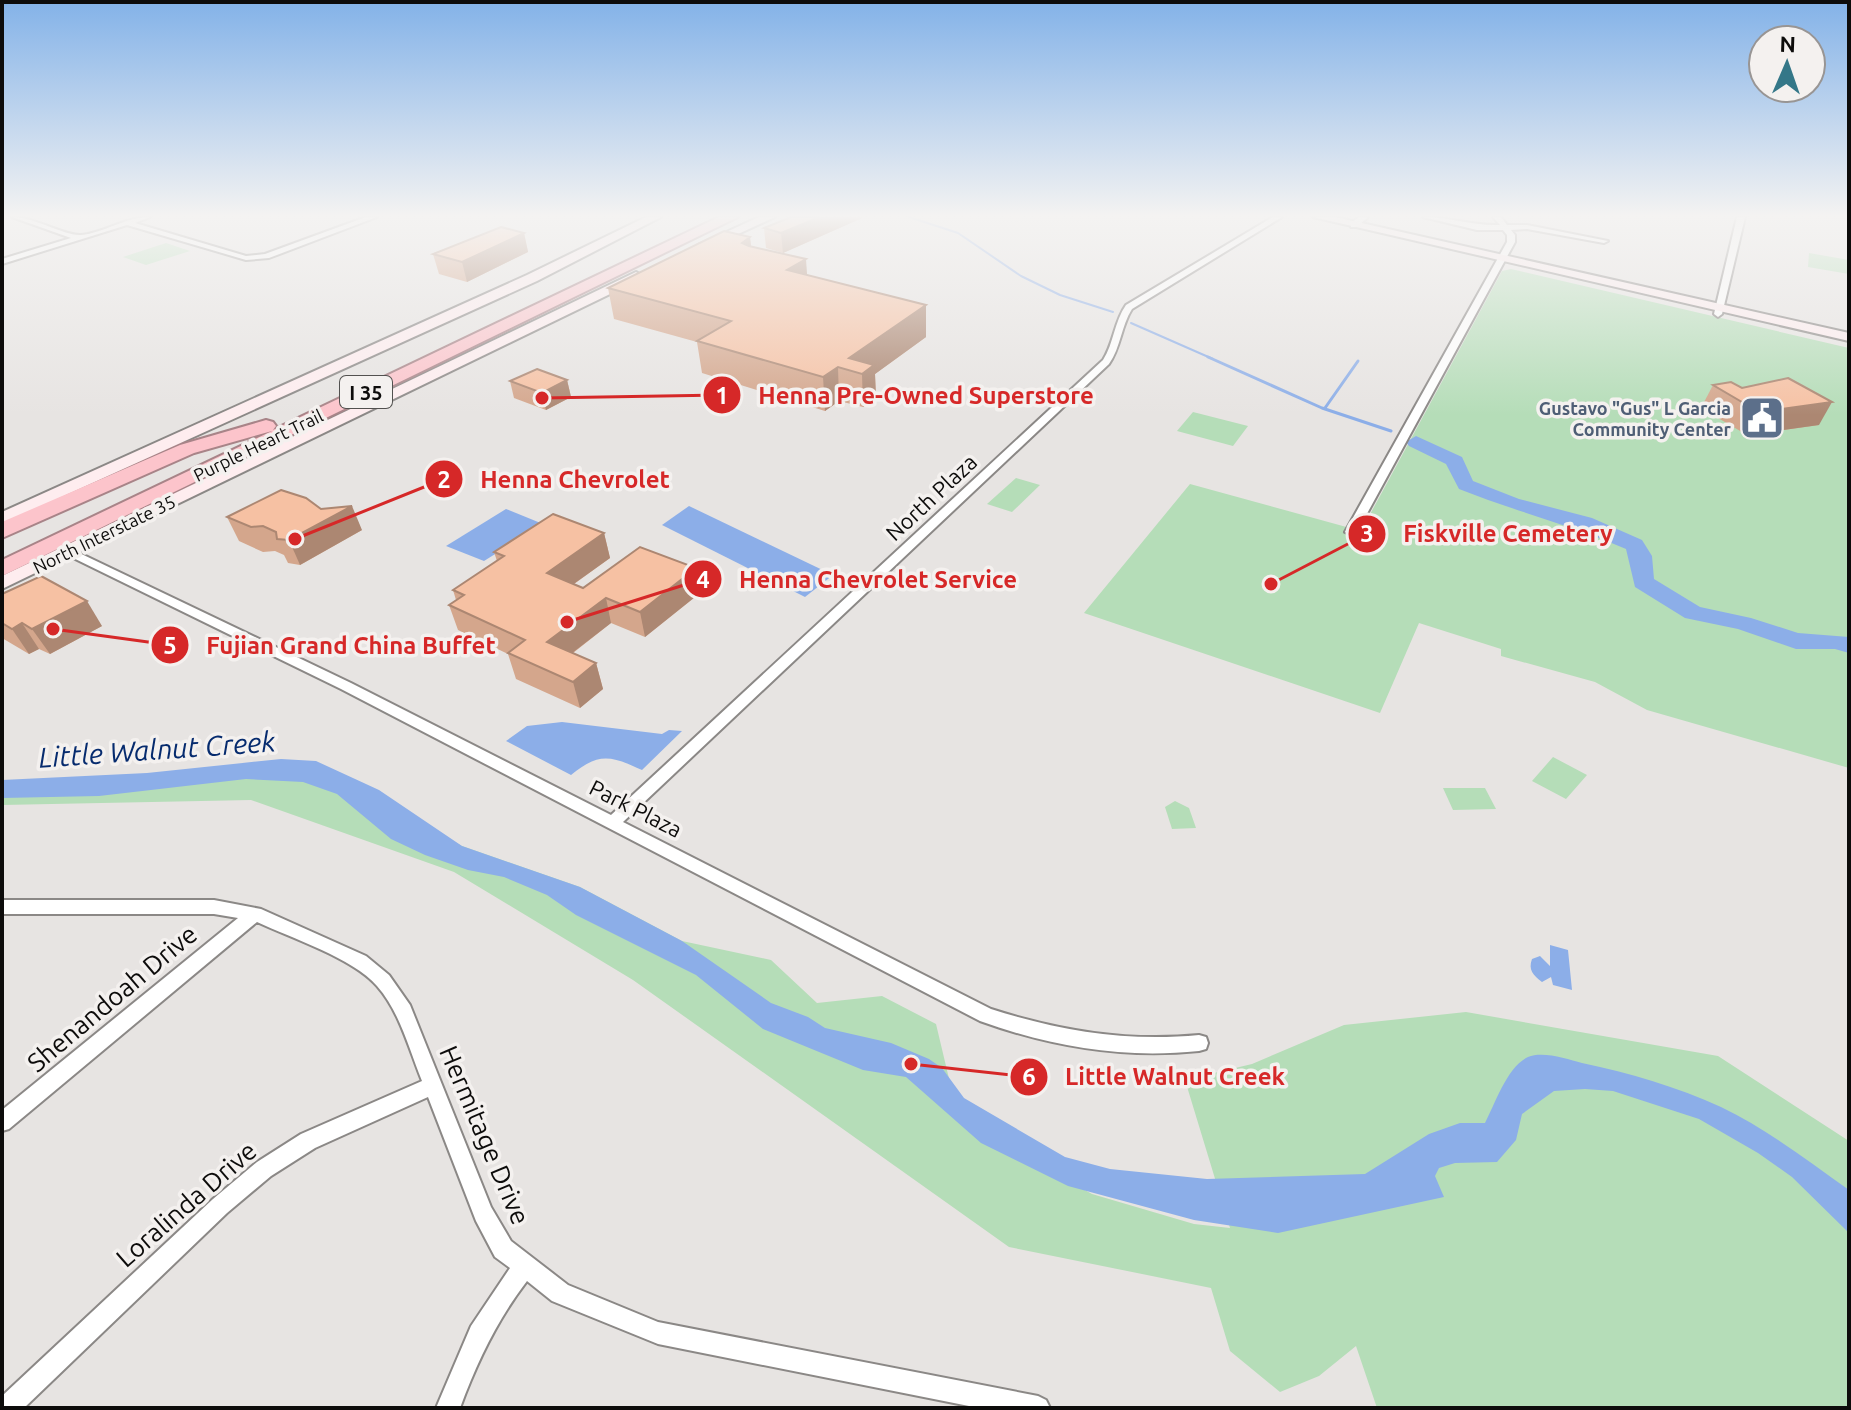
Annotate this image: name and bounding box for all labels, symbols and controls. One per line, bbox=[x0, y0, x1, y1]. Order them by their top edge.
north arrow bbox=[1747, 24, 1827, 104]
text: N bbox=[1779, 31, 1796, 56]
callout: Henna Pre-Owned Superstore bbox=[702, 371, 1109, 419]
road number: I 35 bbox=[340, 376, 392, 408]
text: 1 bbox=[715, 382, 729, 409]
text: Henna Pre-Owned Superstore bbox=[758, 382, 1094, 409]
public building icon: Gustavo "Gus" L Garcia Community Center bbox=[1738, 394, 1786, 442]
place label: Gustavo "Gus" L Garcia Community Center bbox=[1539, 398, 1732, 439]
street label: Purple Heart Trail bbox=[190, 405, 326, 485]
street label: North Plaza bbox=[880, 449, 982, 545]
callout: Henna Chevrolet bbox=[424, 455, 686, 503]
text: 2 bbox=[437, 466, 451, 493]
text: Henna Chevrolet bbox=[480, 466, 670, 493]
street label: North Interstate 35 bbox=[30, 491, 178, 577]
callout: Fiskville Cemetery bbox=[1347, 510, 1629, 558]
text: 3 bbox=[1360, 520, 1374, 547]
text: Fiskville Cemetery bbox=[1403, 520, 1613, 547]
callout: Henna Chevrolet Service bbox=[683, 555, 1033, 603]
text: 4 bbox=[696, 566, 710, 593]
text: Henna Chevrolet Service bbox=[739, 566, 1017, 593]
callout: Fujian Grand China Buffet bbox=[150, 621, 512, 669]
text: 5 bbox=[163, 632, 177, 659]
text: Fujian Grand China Buffet bbox=[206, 632, 496, 659]
water label: Little Walnut Creek bbox=[37, 725, 277, 773]
street label: Park Plaza bbox=[586, 774, 686, 842]
street label: Shenandoah Drive bbox=[22, 919, 202, 1077]
street label: Hermitage Drive bbox=[434, 1041, 536, 1229]
callout: Little Walnut Creek bbox=[1009, 1053, 1301, 1101]
text: 6 bbox=[1022, 1063, 1036, 1090]
text: Little Walnut Creek bbox=[1065, 1063, 1285, 1090]
street label: Loralinda Drive bbox=[110, 1135, 262, 1273]

